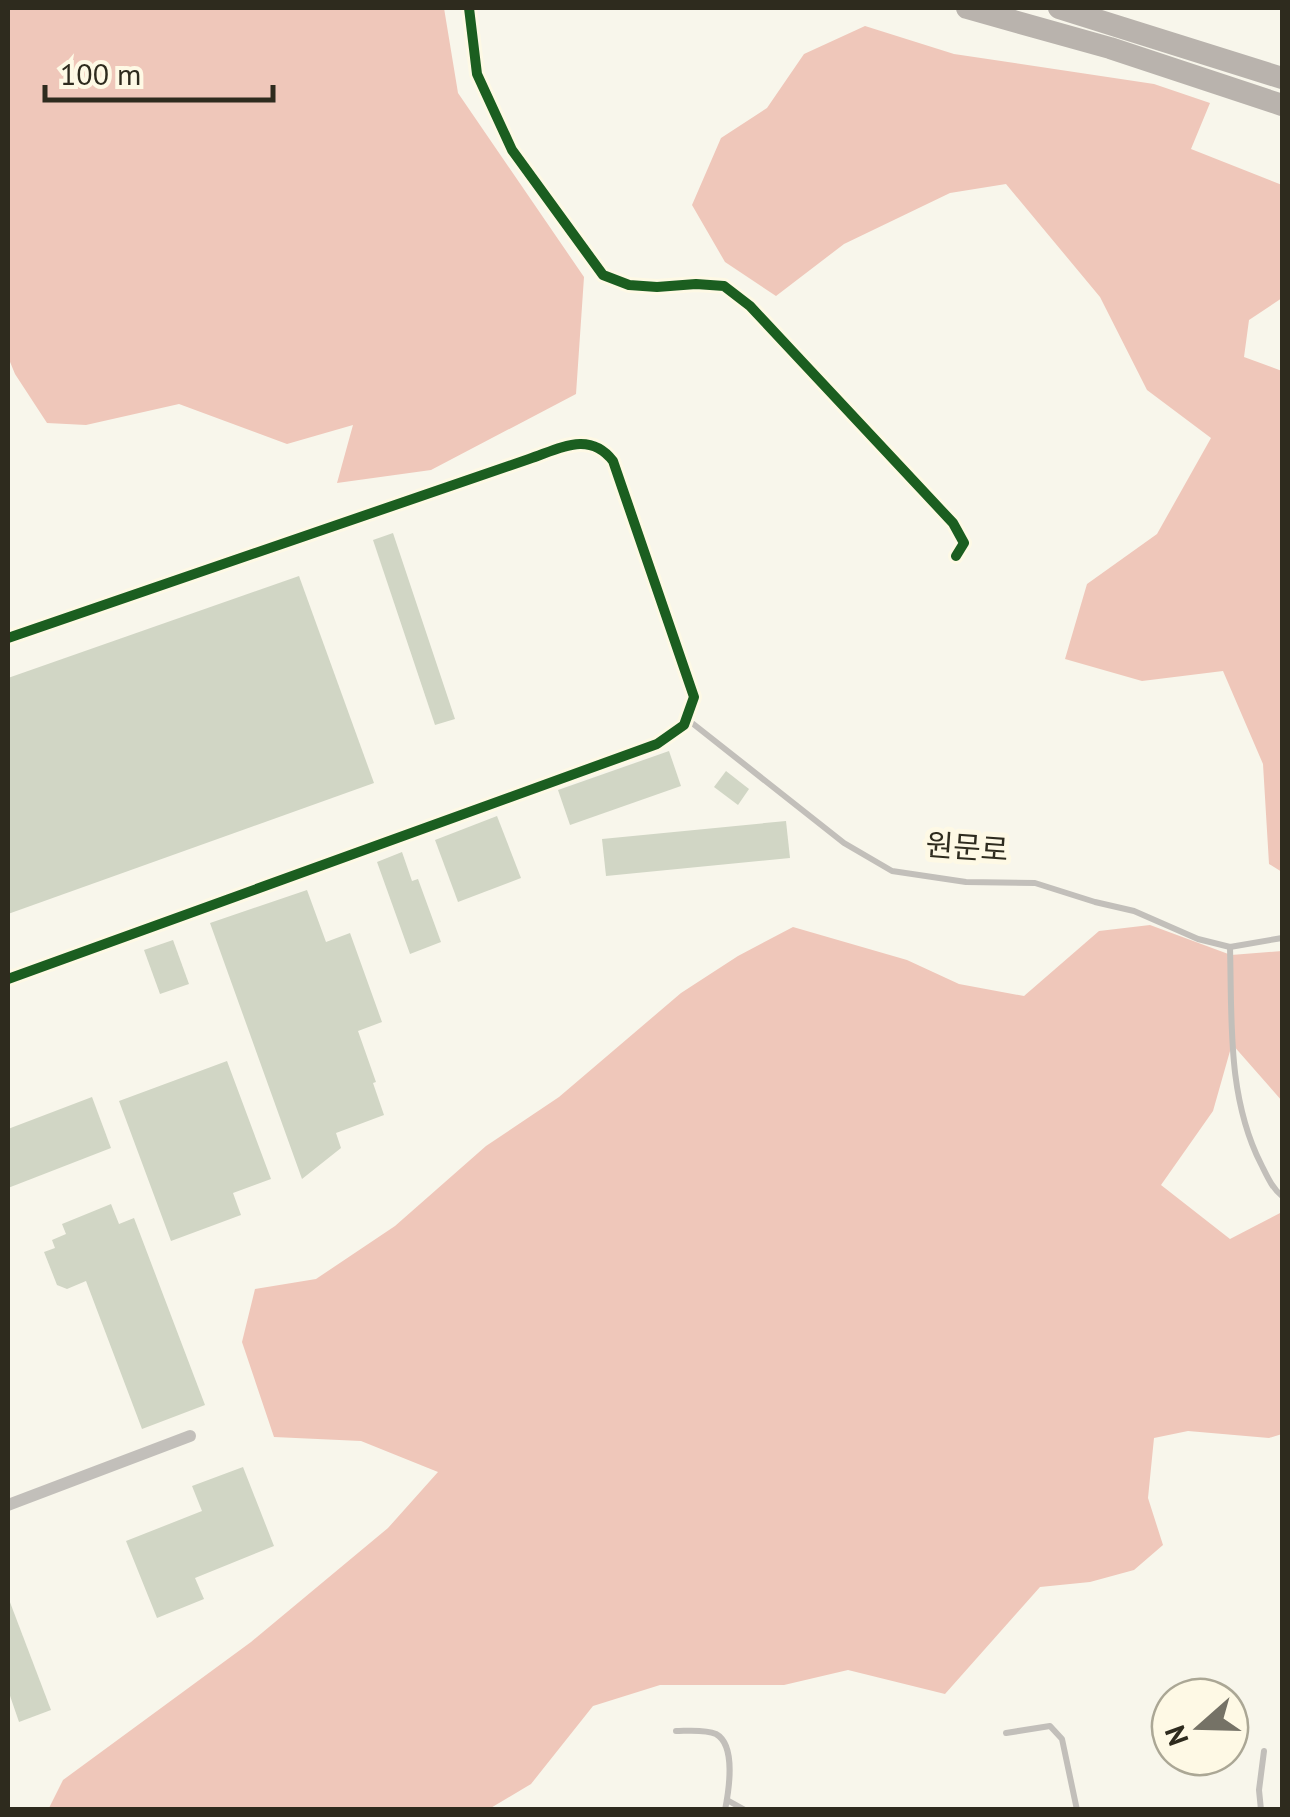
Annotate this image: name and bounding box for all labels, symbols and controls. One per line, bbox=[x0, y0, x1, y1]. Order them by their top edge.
scale bar bbox=[45, 40, 272, 102]
text: 100 m bbox=[60, 54, 141, 93]
street label: 원문로 bbox=[924, 824, 1010, 869]
north arrow bbox=[1150, 1677, 1250, 1777]
text: N bbox=[1156, 1721, 1197, 1751]

